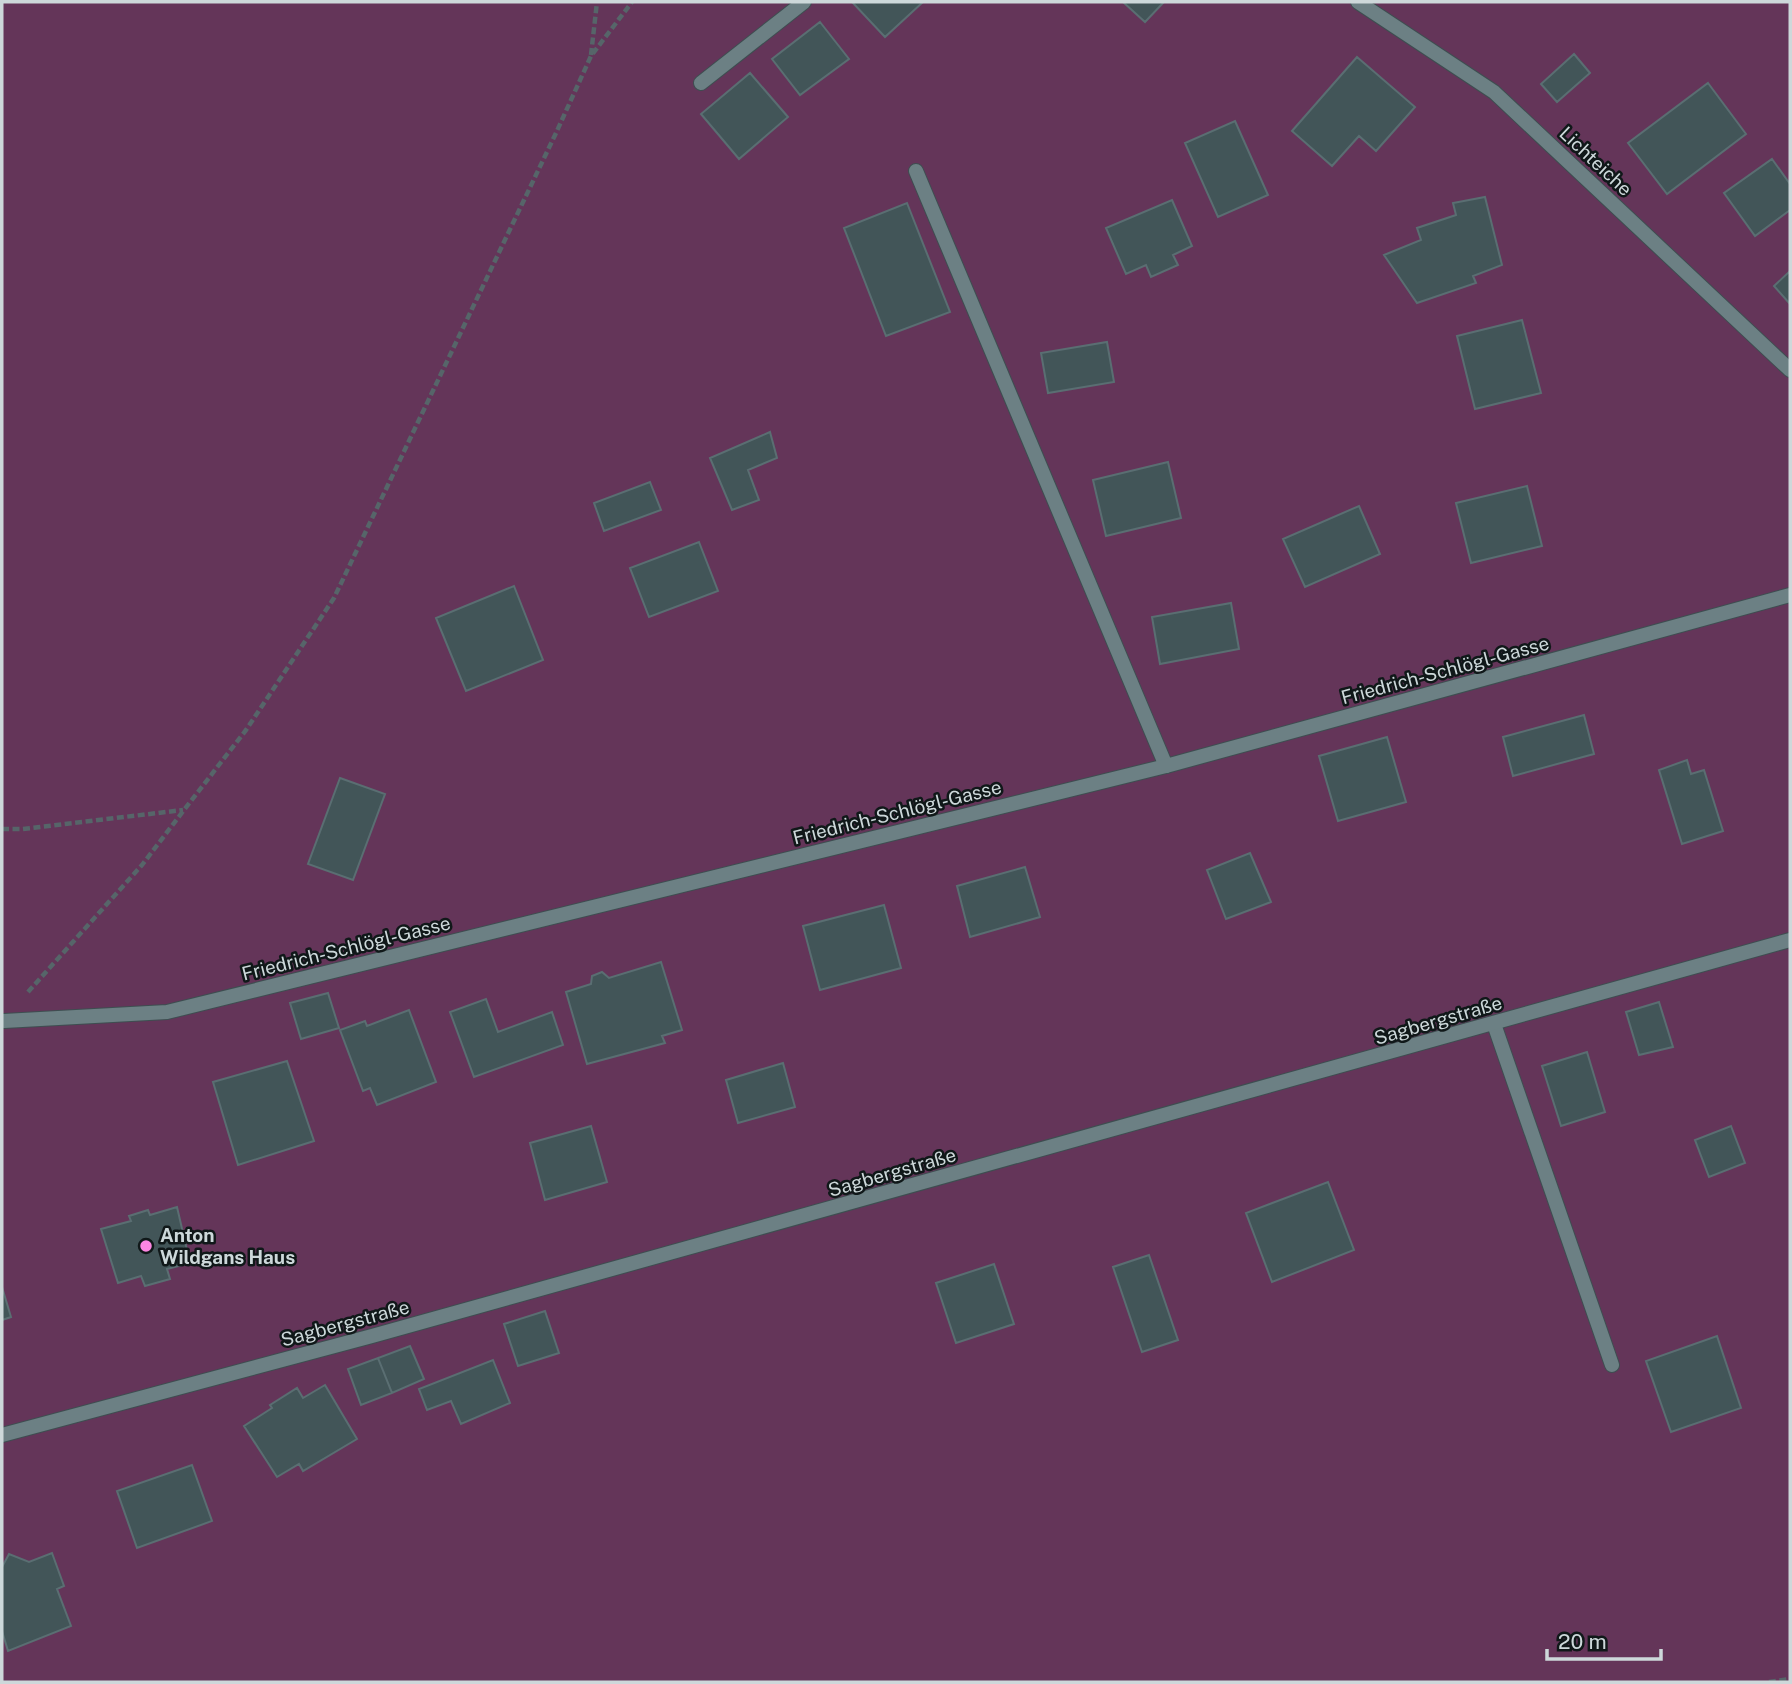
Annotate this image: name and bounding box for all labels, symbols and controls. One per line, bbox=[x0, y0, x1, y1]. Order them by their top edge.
street label: Lichteiche bbox=[1555, 122, 1637, 200]
street label: Friedrich-Schlögl-Gasse bbox=[1339, 632, 1551, 708]
street label: Friedrich-Schlögl-Gasse bbox=[790, 775, 1004, 849]
street label: Friedrich-Schlögl-Gasse bbox=[239, 911, 453, 985]
street label: Sagbergstraße bbox=[1372, 991, 1504, 1049]
street label: Sagbergstraße bbox=[826, 1143, 958, 1201]
place label: Anton Wildgans Haus bbox=[160, 1224, 295, 1268]
marker: Anton Wildgans Haus bbox=[138, 1238, 154, 1254]
street label: Sagbergstraße bbox=[278, 1295, 412, 1351]
scale bar bbox=[1547, 1618, 1661, 1662]
text: 20 m bbox=[1558, 1629, 1607, 1654]

